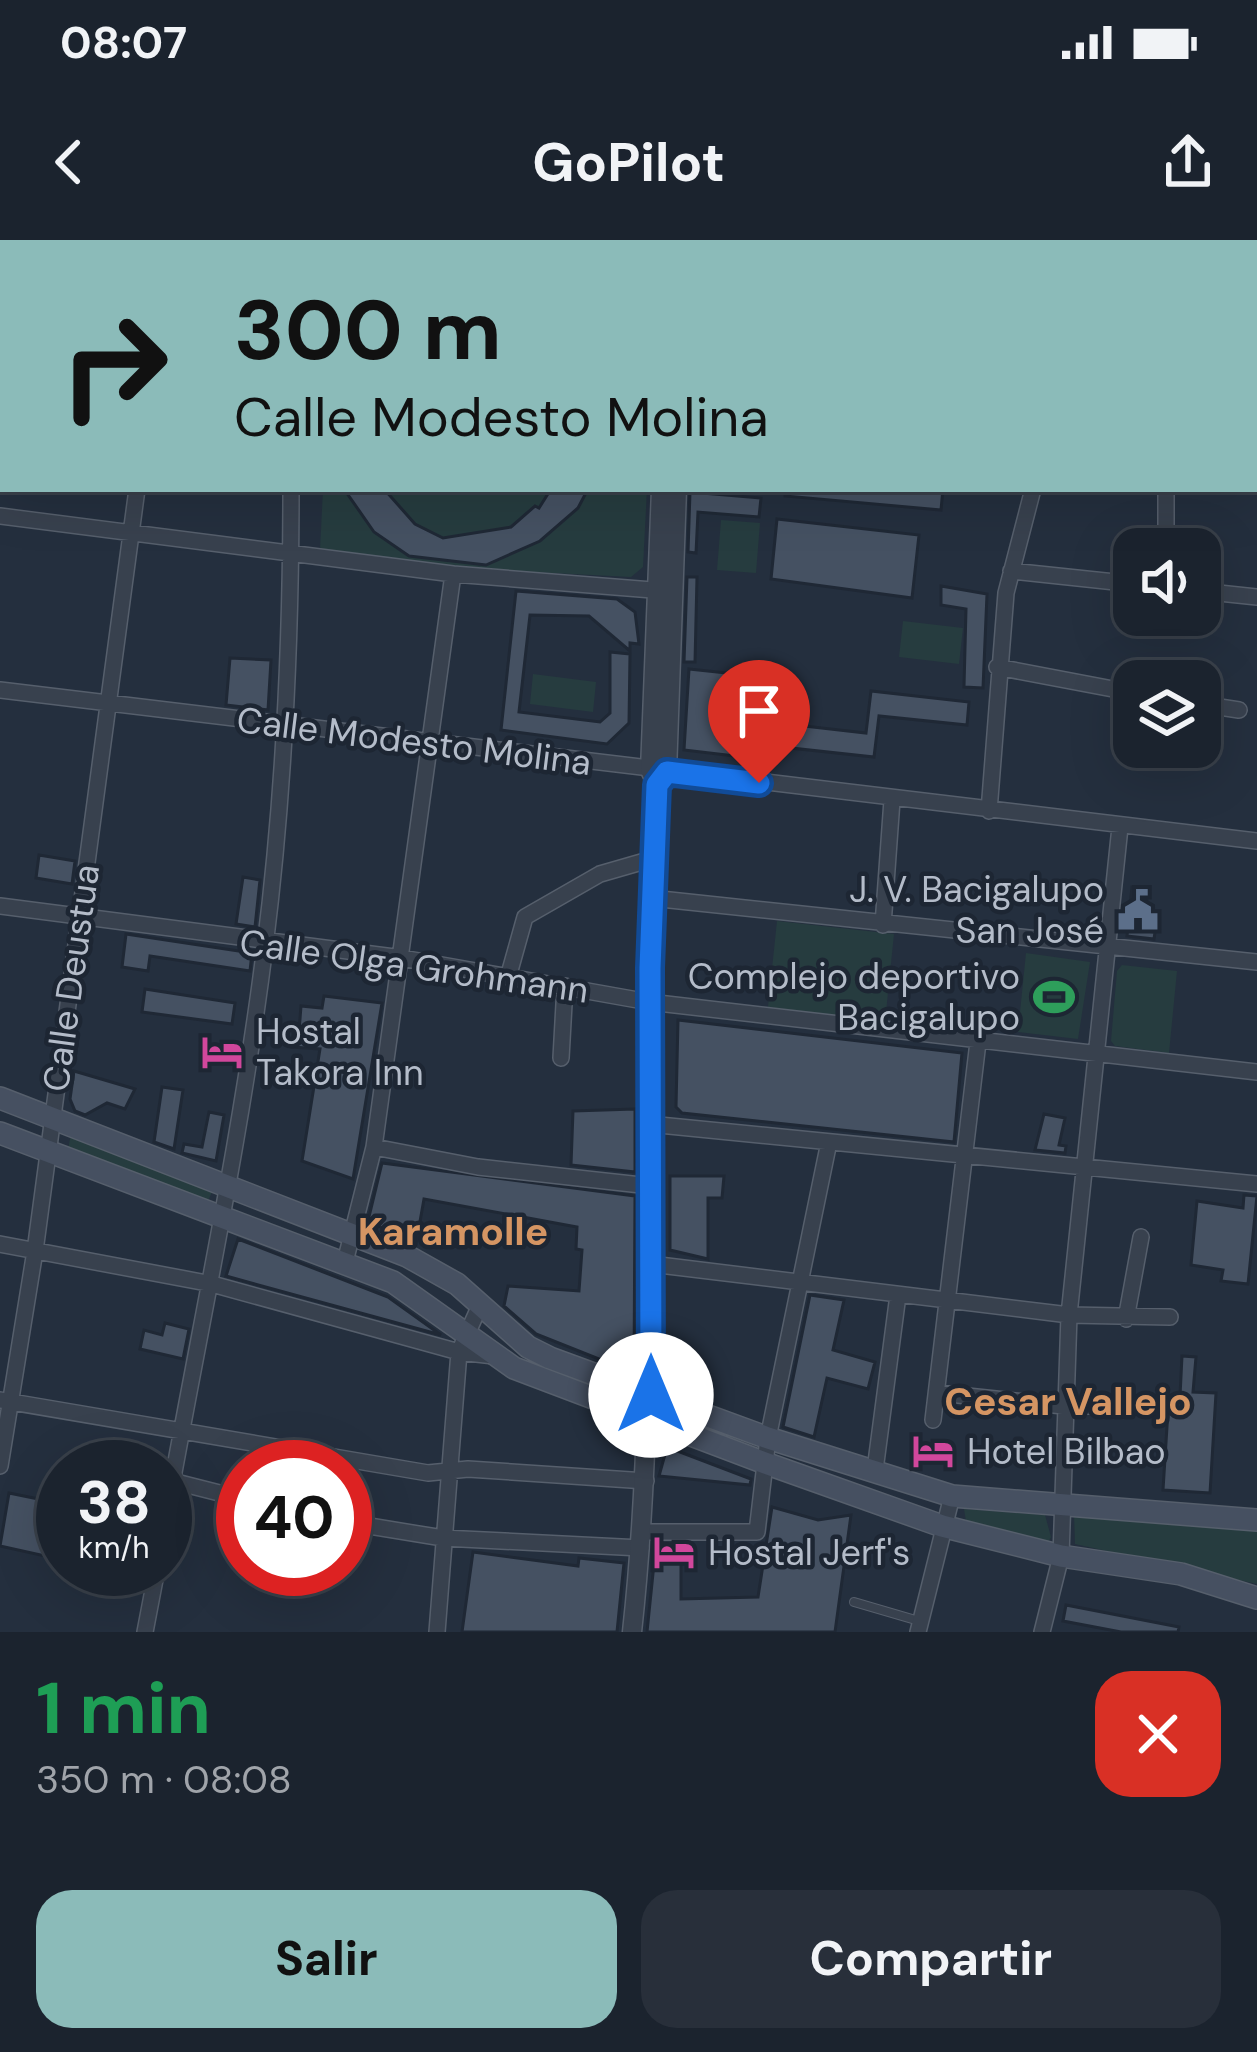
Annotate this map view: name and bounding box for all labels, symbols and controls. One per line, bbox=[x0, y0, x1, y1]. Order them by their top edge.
text: 08:07 bbox=[60, 13, 187, 72]
text: GoPilot bbox=[532, 127, 725, 198]
icon: back bbox=[36, 129, 102, 195]
icon: share bbox=[1155, 129, 1221, 195]
text: 300 m bbox=[234, 276, 502, 385]
icon: right bbox=[36, 288, 192, 444]
text: Calle Modesto Molina bbox=[234, 382, 769, 453]
map controls bbox=[1113, 528, 1221, 768]
button: sound bbox=[1113, 528, 1221, 636]
pin bbox=[708, 660, 810, 783]
button: layers bbox=[1113, 660, 1221, 768]
icon: arrive bbox=[726, 678, 792, 744]
street label: Calle Modesto Molina bbox=[234, 696, 594, 786]
street label: Calle Deustua bbox=[32, 861, 110, 1095]
place label: J. V. Bacigalupo San José bbox=[849, 866, 1104, 954]
public building icon: J. V. Bacigalupo San José bbox=[1115, 887, 1161, 933]
street label: Calle Olga Grohmann bbox=[237, 918, 591, 1014]
place label: Complejo deportivo Bacigalupo bbox=[688, 953, 1020, 1041]
sports icon: Complejo deportivo Bacigalupo bbox=[1031, 974, 1077, 1020]
place label: Hostal Takora Inn bbox=[256, 1008, 424, 1096]
hotel icon: Hostal Takora Inn bbox=[199, 1029, 245, 1075]
district label: Karamolle bbox=[358, 1206, 548, 1257]
position arrow bbox=[588, 1332, 714, 1458]
district label: Cesar Vallejo bbox=[944, 1376, 1192, 1427]
hotel icon: Hotel Bilbao bbox=[910, 1428, 956, 1474]
place label: Hotel Bilbao bbox=[967, 1428, 1166, 1475]
speed limit sign: 40 bbox=[216, 1440, 372, 1596]
text: 38 bbox=[77, 1463, 151, 1542]
text: km/h bbox=[79, 1528, 149, 1567]
hotel icon: Hostal Jerf's bbox=[651, 1529, 697, 1575]
place label: Hostal Jerf's bbox=[708, 1529, 910, 1576]
text: 1 min bbox=[36, 1662, 211, 1755]
button: close bbox=[1095, 1671, 1221, 1797]
text: 350 m · 08:08 bbox=[36, 1754, 292, 1805]
button: Salir bbox=[36, 1890, 617, 2028]
button: Compartir bbox=[641, 1890, 1221, 2028]

